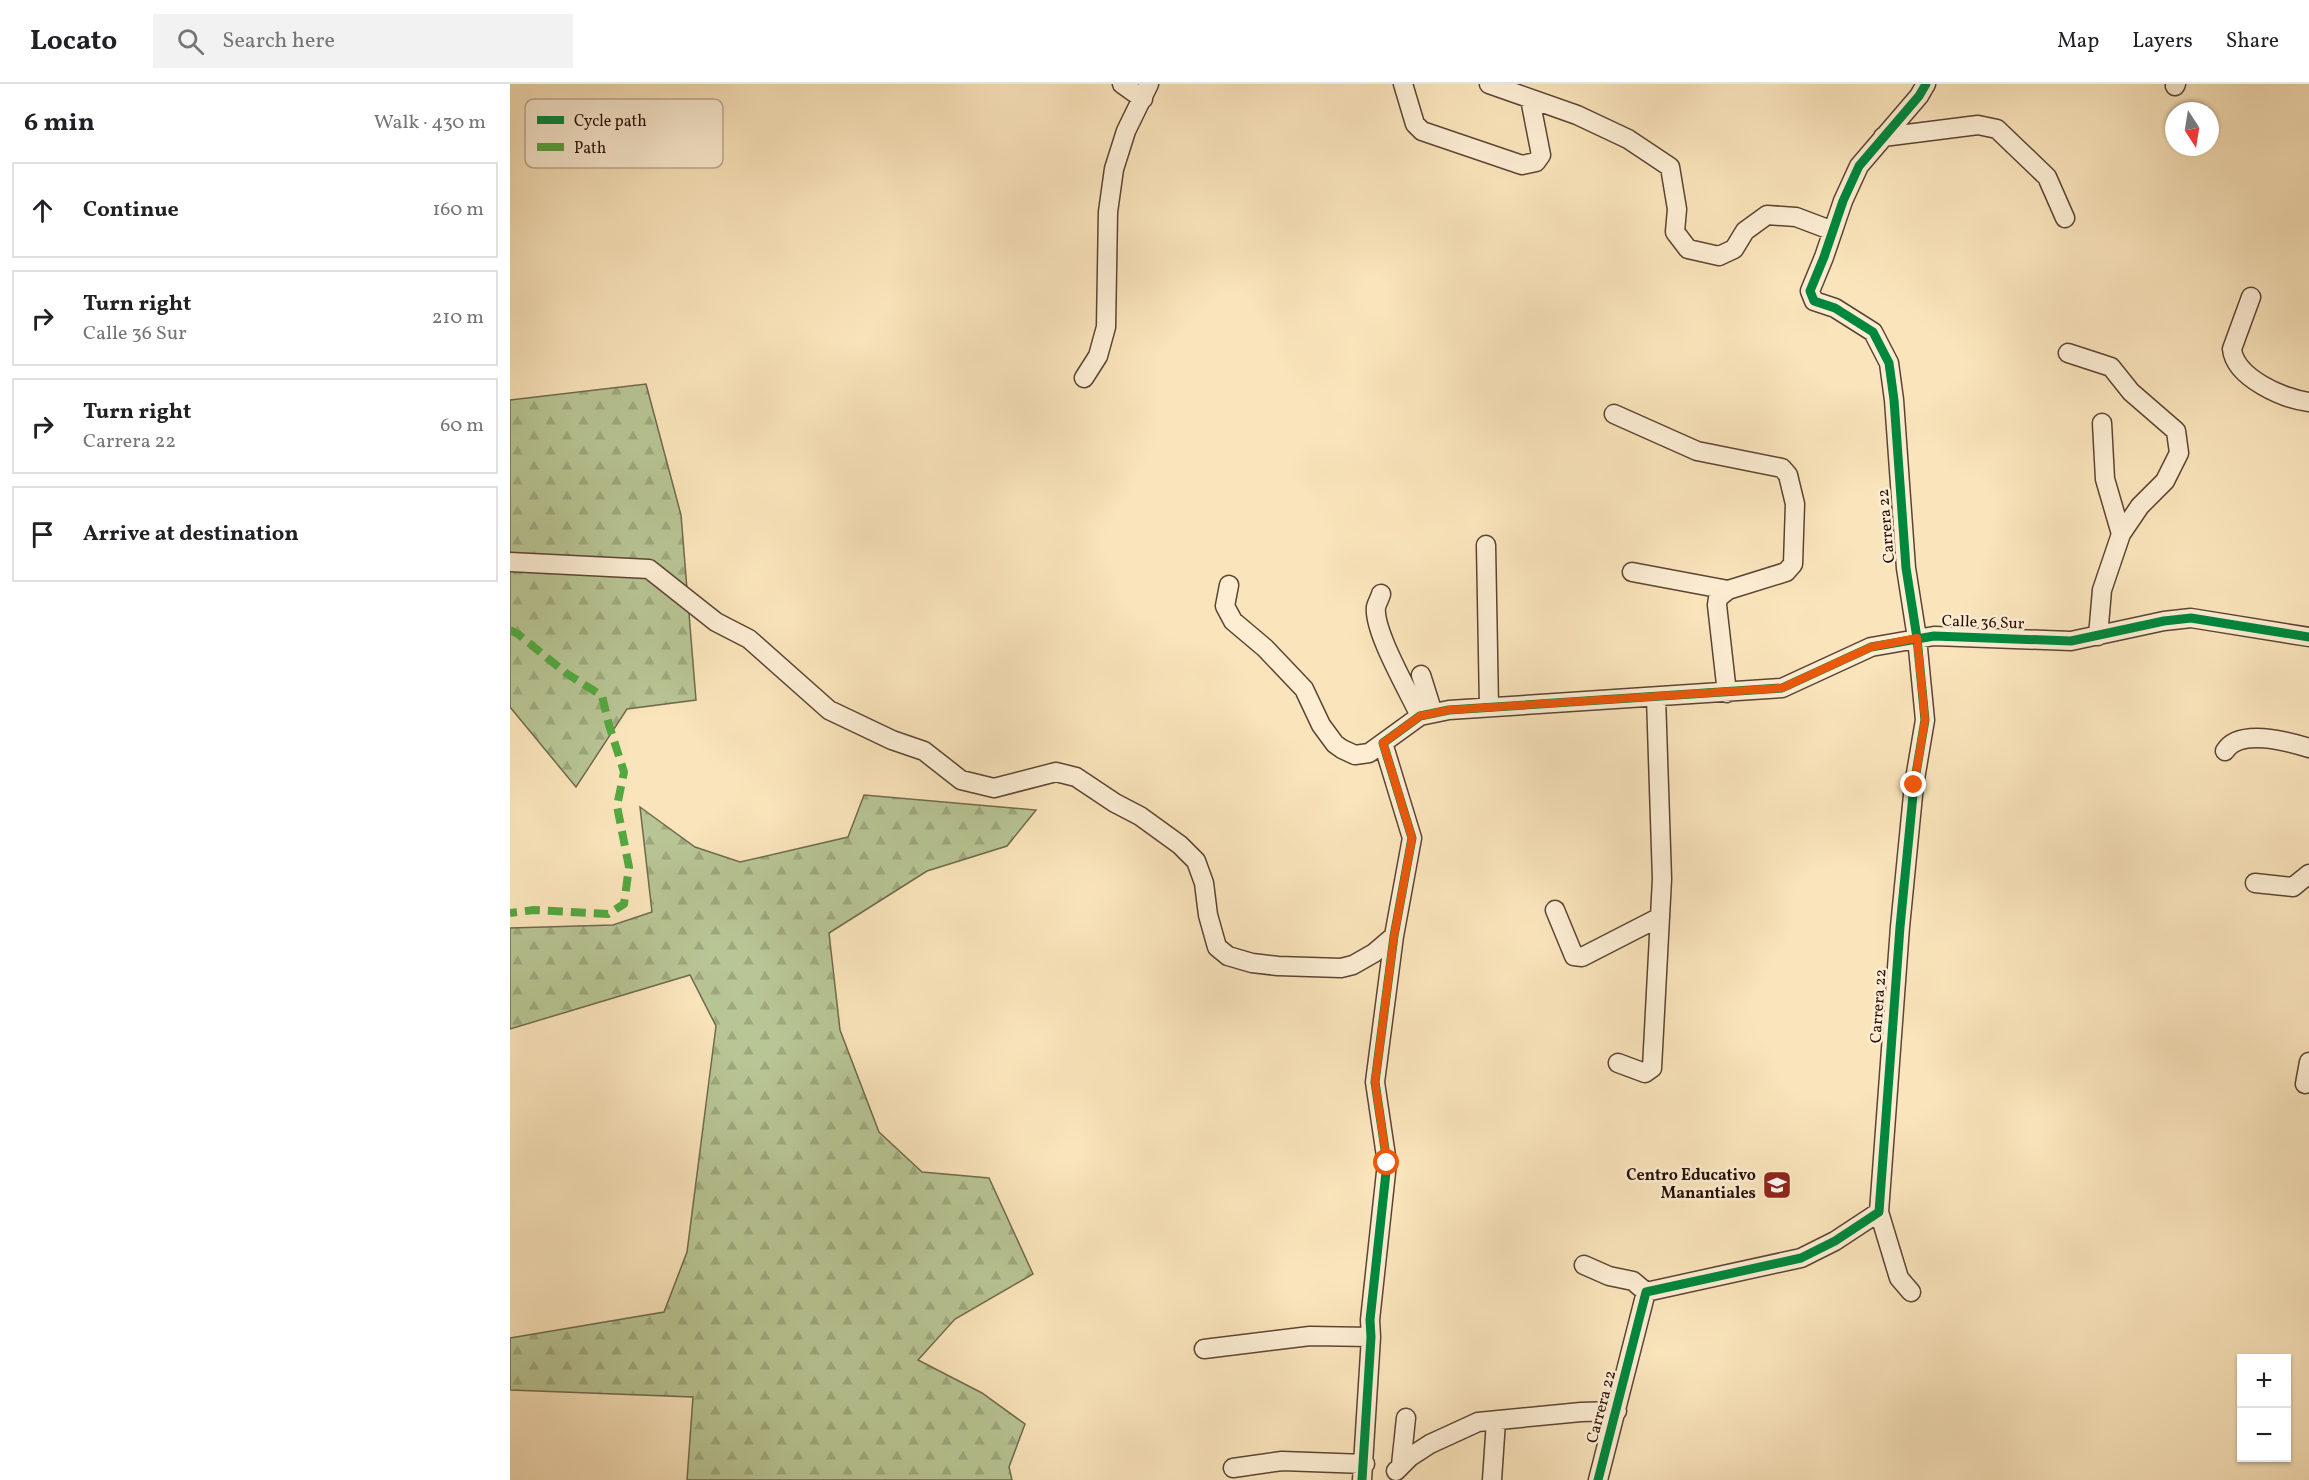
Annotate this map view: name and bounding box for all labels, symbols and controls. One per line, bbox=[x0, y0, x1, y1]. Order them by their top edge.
search box bbox=[153, 14, 573, 68]
text: Locato bbox=[30, 22, 117, 61]
icon: search bbox=[174, 25, 207, 58]
text: Search here bbox=[222, 26, 335, 57]
text: Map bbox=[2057, 27, 2099, 56]
text: Layers bbox=[2132, 27, 2193, 56]
text: Share bbox=[2226, 27, 2279, 56]
legend bbox=[525, 99, 723, 168]
north arrow bbox=[2165, 102, 2219, 156]
text: 6 min bbox=[24, 105, 95, 141]
text: Walk · 430 m bbox=[374, 109, 486, 137]
text: Cycle path bbox=[574, 111, 647, 133]
text: Path bbox=[574, 138, 606, 160]
icon: ahead bbox=[26, 194, 59, 227]
text: Continue bbox=[83, 195, 179, 226]
text: 160 m bbox=[432, 196, 484, 224]
text: Turn right bbox=[83, 289, 191, 320]
icon: right bbox=[26, 302, 59, 335]
text: 210 m bbox=[432, 304, 484, 332]
text: Calle 36 Sur bbox=[83, 320, 187, 348]
text: Turn right bbox=[83, 397, 191, 428]
icon: right bbox=[26, 410, 59, 443]
text: 60 m bbox=[440, 412, 484, 440]
text: Carrera 22 bbox=[83, 428, 176, 456]
street label: Carrera 22 bbox=[1873, 488, 1901, 564]
icon: arrive bbox=[26, 518, 59, 551]
text: Arrive at destination bbox=[83, 519, 299, 550]
street label: Calle 36 Sur bbox=[1941, 611, 2025, 635]
route end bbox=[1900, 771, 1926, 797]
street label: Carrera 22 bbox=[1865, 968, 1893, 1044]
route start bbox=[1373, 1149, 1399, 1175]
place label: Centro Educativo Manantiales bbox=[1626, 1165, 1756, 1205]
school or university icon: Centro Educativo Manantiales bbox=[1761, 1169, 1793, 1201]
map controls bbox=[2237, 1354, 2291, 1462]
button: + bbox=[2237, 1354, 2291, 1408]
street label: Carrera 22 bbox=[1582, 1368, 1622, 1446]
button: − bbox=[2237, 1408, 2291, 1462]

